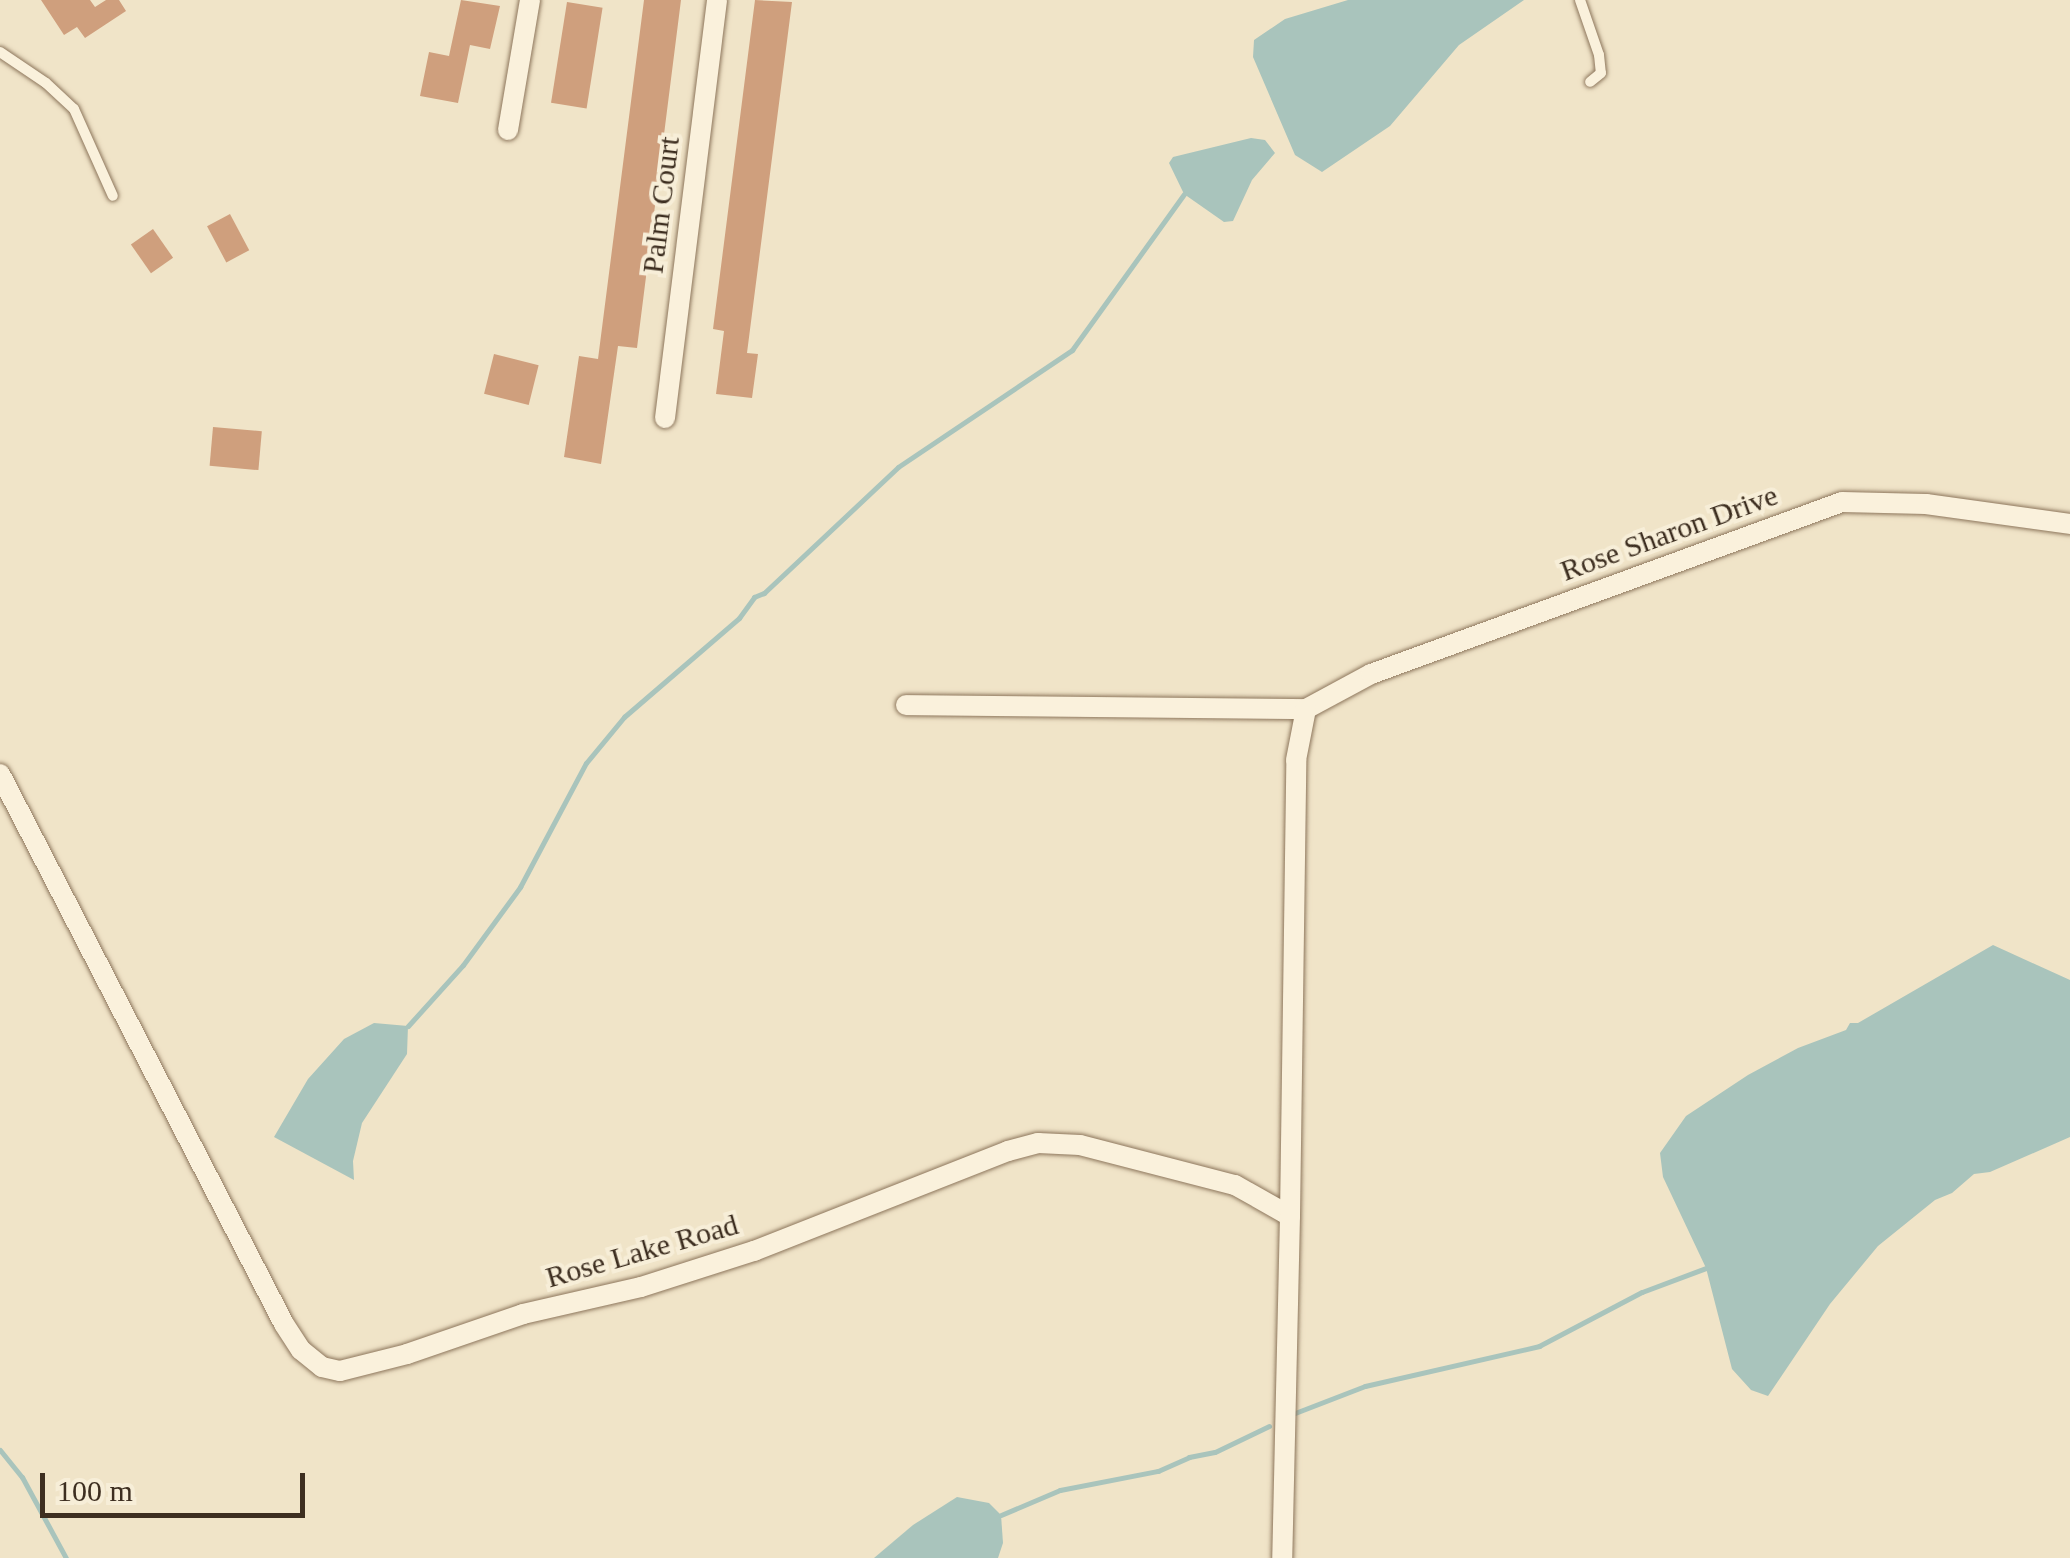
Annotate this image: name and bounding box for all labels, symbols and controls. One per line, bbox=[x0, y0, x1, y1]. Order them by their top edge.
street label: Palm Court bbox=[635, 135, 687, 275]
street label: Rose Sharon Drive bbox=[1556, 477, 1782, 589]
street label: Rose Lake Road bbox=[542, 1206, 742, 1296]
scale bar bbox=[45, 1453, 310, 1515]
text: 100 m bbox=[57, 1474, 133, 1507]

